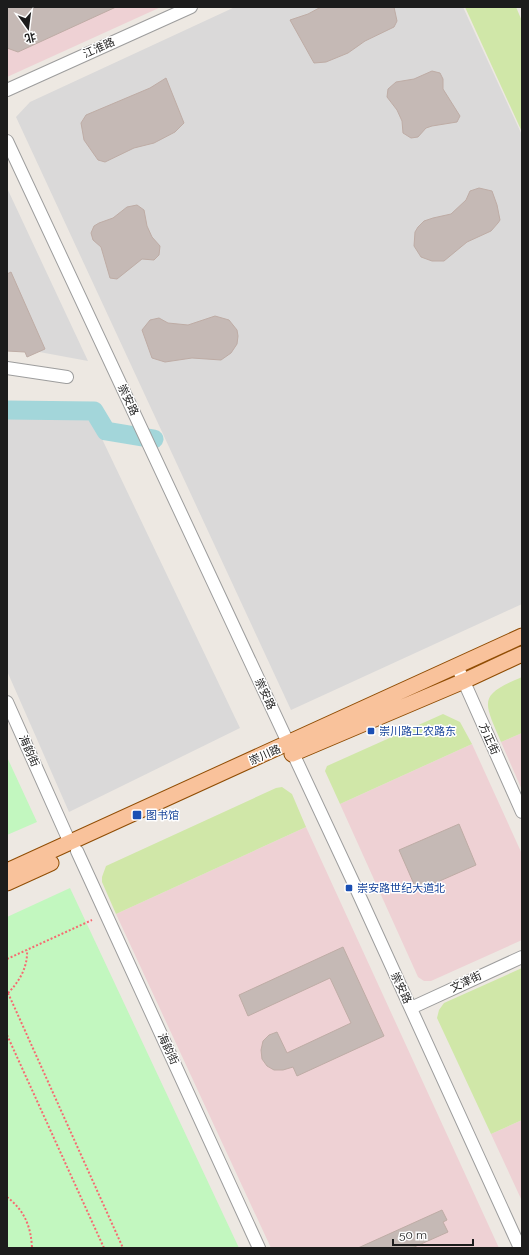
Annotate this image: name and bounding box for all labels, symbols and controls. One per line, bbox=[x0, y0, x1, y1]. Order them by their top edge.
north arrow bbox=[8, 8, 48, 48]
text: 北 bbox=[23, 30, 37, 45]
street label: 江淮路 bbox=[81, 35, 117, 61]
street label: 崇安路 bbox=[115, 382, 141, 418]
street label: 崇安路 bbox=[252, 676, 278, 712]
street label: 方正街 bbox=[476, 721, 502, 757]
place label: 崇川路工农路东 bbox=[379, 725, 456, 738]
marker: 崇川路工农路东 bbox=[366, 726, 376, 736]
street label: 海韵街 bbox=[16, 733, 42, 769]
street label: 崇川路 bbox=[247, 742, 283, 768]
marker: 图书馆 bbox=[131, 809, 143, 821]
place label: 图书馆 bbox=[146, 809, 179, 822]
place label: 崇安路世纪大道北 bbox=[357, 882, 445, 895]
marker: 崇安路世纪大道北 bbox=[344, 883, 354, 893]
street label: 文津街 bbox=[448, 969, 484, 995]
street label: 崇安路 bbox=[388, 970, 414, 1006]
street label: 海韵街 bbox=[155, 1031, 181, 1067]
scale bar bbox=[393, 1221, 473, 1247]
text: 50 m bbox=[399, 1228, 427, 1242]

